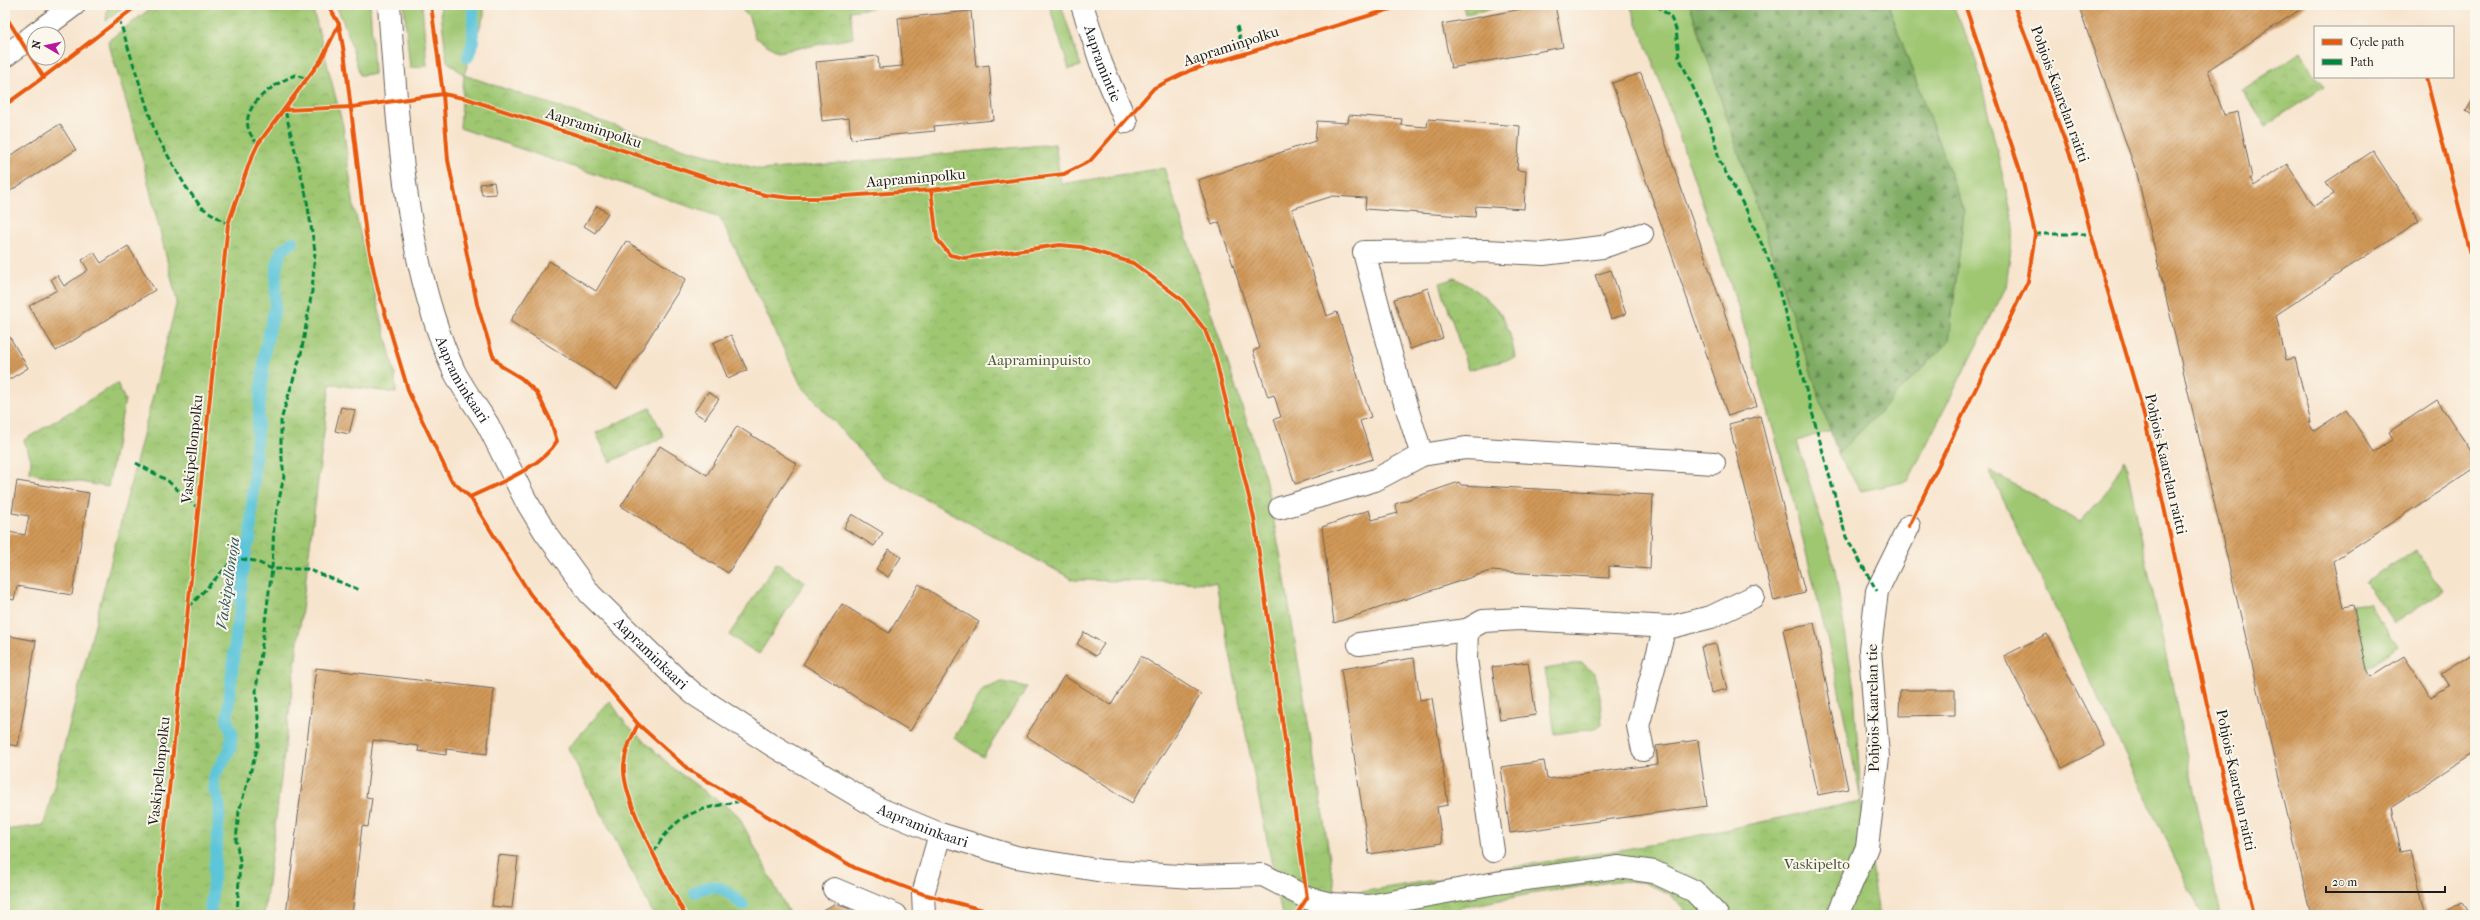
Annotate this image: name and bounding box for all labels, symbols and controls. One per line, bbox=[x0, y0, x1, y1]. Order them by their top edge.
street label: Aapramintie bbox=[1080, 22, 1126, 105]
street label: Aapraminpolku bbox=[1180, 22, 1282, 70]
street label: Pohjois-Kaarelan raitti bbox=[2027, 23, 2093, 165]
north arrow bbox=[26, 26, 66, 66]
legend bbox=[2314, 26, 2454, 78]
text: Cycle path bbox=[2350, 35, 2405, 49]
text: N bbox=[30, 39, 44, 50]
text: Path bbox=[2350, 55, 2374, 69]
street label: Aapraminpolku bbox=[543, 104, 645, 152]
street label: Aapraminpolku bbox=[865, 165, 967, 191]
street label: Aapraminkaari bbox=[431, 333, 494, 427]
park label: Aapraminpuisto bbox=[986, 351, 1091, 369]
street label: Pohjois-Kaarelan raitti bbox=[2141, 392, 2191, 537]
street label: Vaskipellonpolku bbox=[177, 393, 207, 505]
water label: Vaskipellonoja bbox=[212, 536, 243, 630]
street label: Aapraminkaari bbox=[609, 613, 692, 694]
street label: Pohjois-Kaarelan tie bbox=[1863, 643, 1883, 772]
street label: Pohjois-Kaarelan raitti bbox=[2212, 708, 2260, 853]
street label: Vaskipellonpolku bbox=[144, 715, 174, 827]
street label: Aapraminkaari bbox=[874, 800, 971, 851]
park label: Vaskipelto bbox=[1783, 855, 1850, 873]
scale bar bbox=[2326, 868, 2445, 894]
text: 20 m bbox=[2332, 875, 2357, 889]

